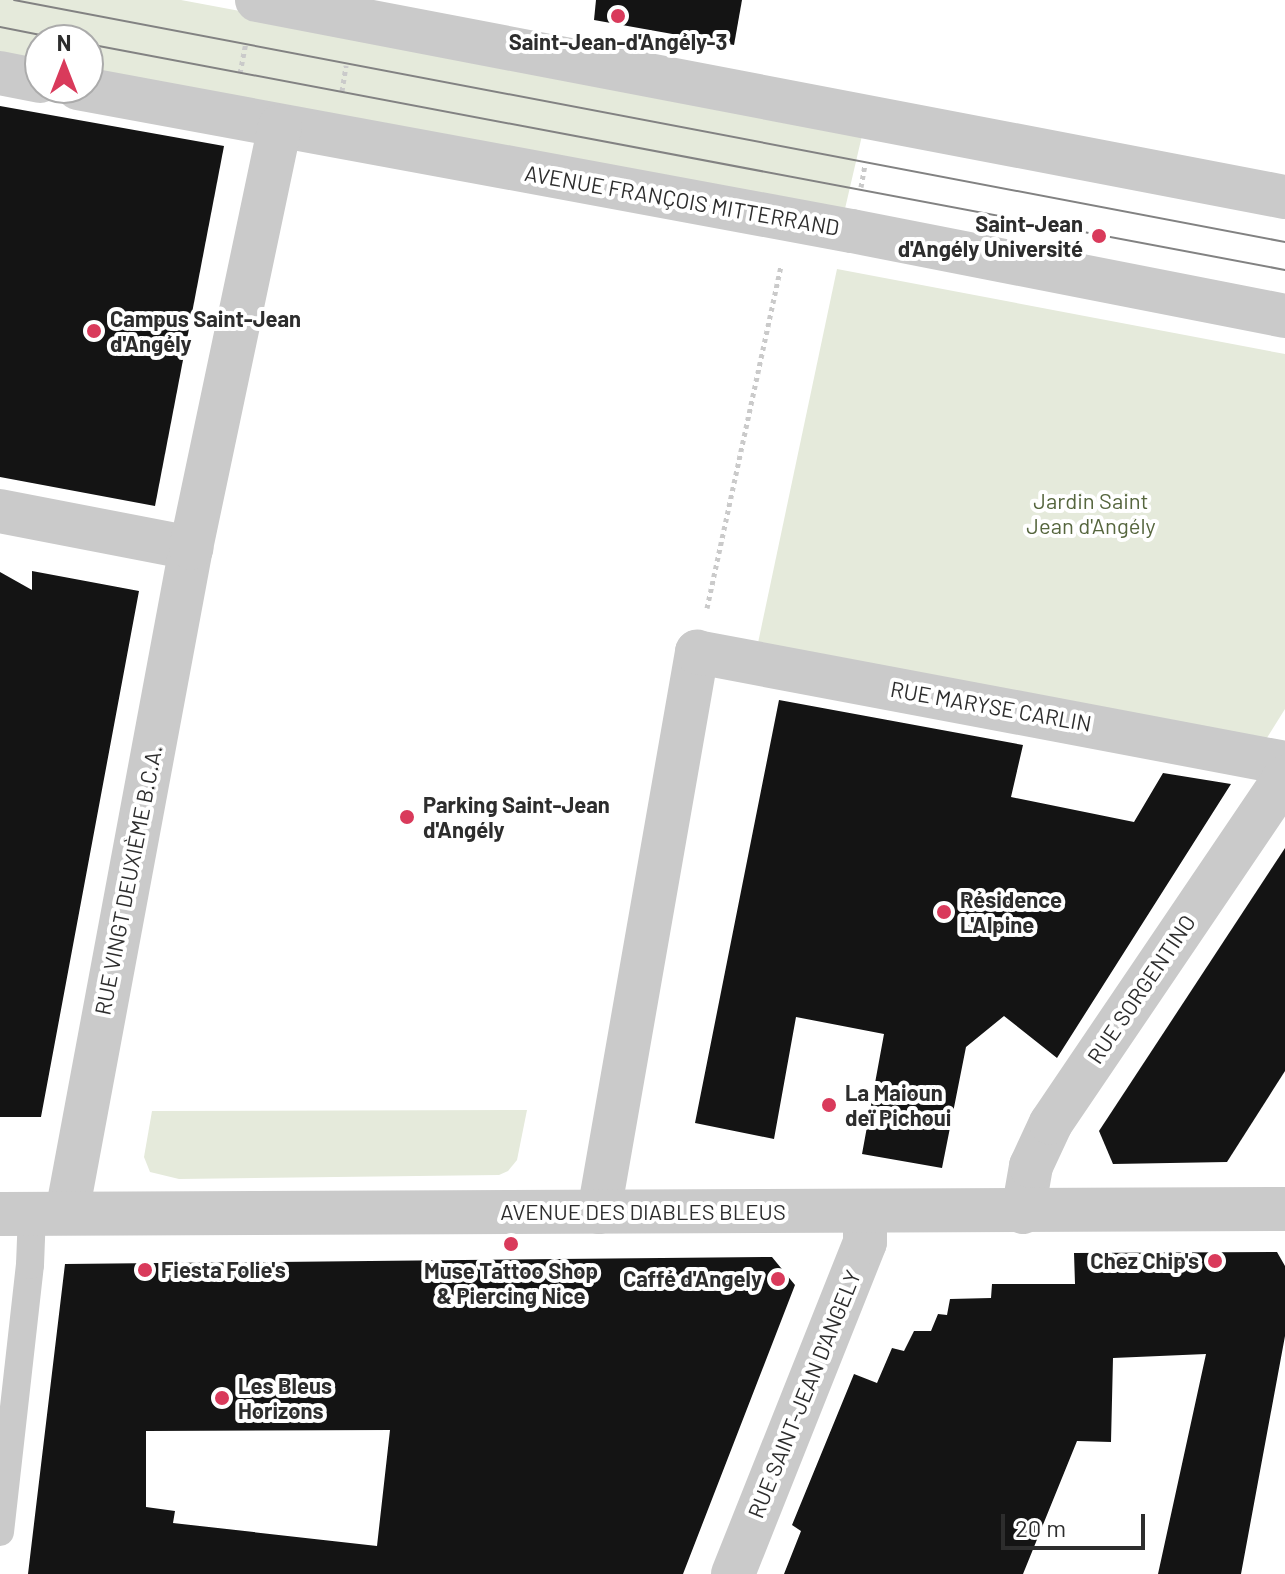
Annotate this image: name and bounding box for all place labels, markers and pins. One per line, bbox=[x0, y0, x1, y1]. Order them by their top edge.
marker: Saint-Jean-d'Angély-3 bbox=[609, 7, 627, 25]
place label: Saint-Jean-d'Angély-3 bbox=[509, 29, 727, 55]
place label: Saint-Jean d'Angély Université bbox=[898, 210, 1083, 262]
marker: Saint-Jean d'Angély Université bbox=[1090, 227, 1108, 245]
place label: Campus Saint-Jean d'Angély bbox=[110, 305, 301, 356]
marker: Campus Saint-Jean d'Angély bbox=[85, 322, 103, 340]
place label: Parking Saint-Jean d'Angély bbox=[423, 791, 610, 842]
marker: Parking Saint-Jean d'Angély bbox=[398, 808, 416, 826]
place label: Résidence L'Alpine bbox=[960, 886, 1062, 938]
marker: Résidence L'Alpine bbox=[935, 903, 953, 921]
place label: La Maioun deï Pichoui bbox=[845, 1079, 951, 1130]
marker: La Maioun deï Pichoui bbox=[820, 1096, 838, 1114]
marker: Muse Tattoo Shop & Piercing Nice bbox=[502, 1235, 520, 1253]
place label: Chez Chip's bbox=[1090, 1248, 1199, 1274]
marker: Chez Chip's bbox=[1206, 1252, 1224, 1270]
place label: Fiesta Folie's bbox=[161, 1257, 286, 1283]
place label: Muse Tattoo Shop & Piercing Nice bbox=[424, 1257, 598, 1308]
marker: Fiesta Folie's bbox=[136, 1261, 154, 1279]
place label: Caffé d'Angely bbox=[623, 1266, 762, 1292]
marker: Caffé d'Angely bbox=[769, 1270, 787, 1288]
place label: Les Bleus Horizons bbox=[238, 1372, 332, 1424]
marker: Les Bleus Horizons bbox=[213, 1389, 231, 1407]

